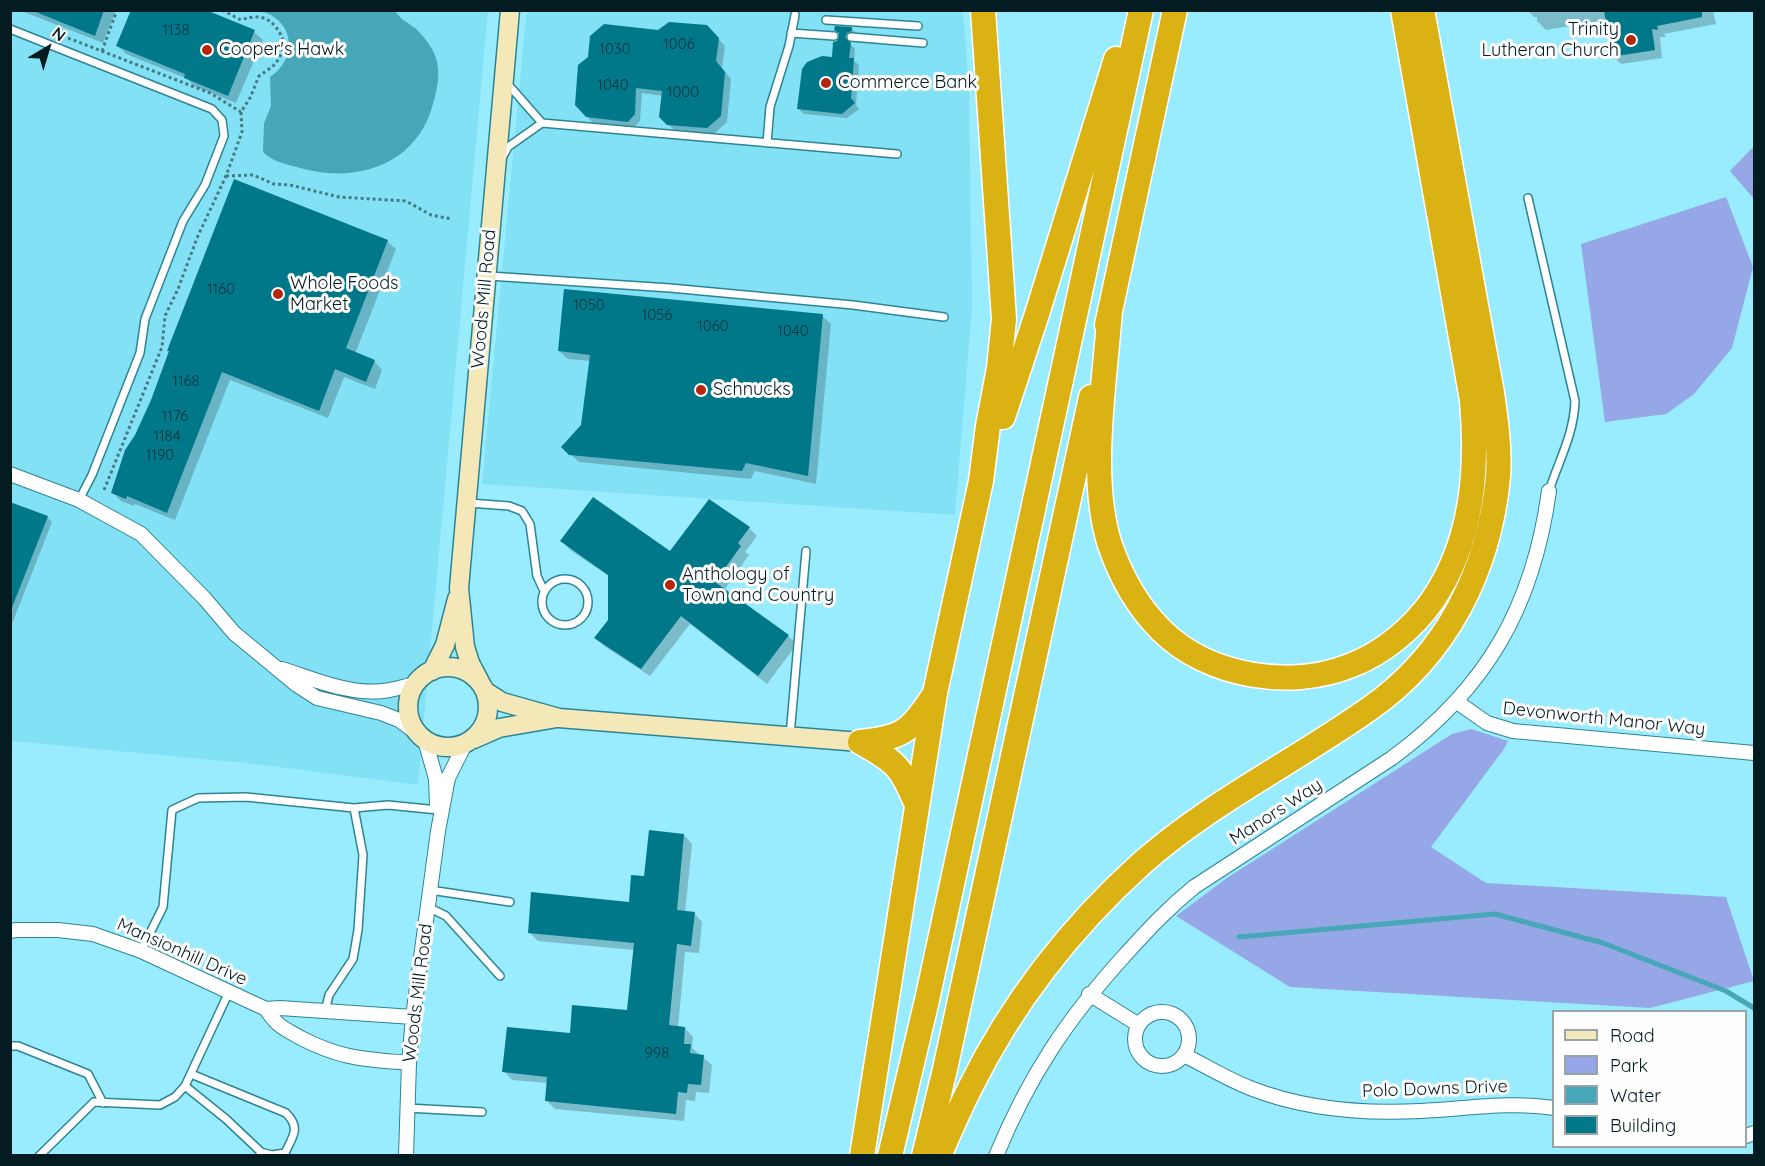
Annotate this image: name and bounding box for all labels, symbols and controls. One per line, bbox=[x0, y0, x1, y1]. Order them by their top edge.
north arrow bbox=[18, 18, 78, 78]
place label: Trinity Lutheran Church bbox=[1481, 19, 1619, 62]
house number: 1138 bbox=[162, 21, 190, 39]
text: N bbox=[48, 22, 70, 45]
marker: Trinity Lutheran Church bbox=[1624, 33, 1638, 47]
house number: 1006 bbox=[663, 35, 695, 53]
place label: Cooper's Hawk bbox=[219, 39, 344, 61]
house number: 1030 bbox=[599, 40, 631, 58]
marker: Cooper's Hawk bbox=[200, 43, 214, 57]
place label: Commerce Bank bbox=[838, 72, 977, 94]
house number: 1040 bbox=[597, 76, 629, 94]
marker: Commerce Bank bbox=[819, 76, 833, 90]
house number: 1000 bbox=[667, 83, 699, 101]
street label: Woods Mill Road bbox=[467, 228, 501, 370]
place label: Whole Foods Market bbox=[290, 273, 399, 316]
house number: 1160 bbox=[207, 280, 235, 298]
marker: Whole Foods Market bbox=[271, 287, 285, 301]
house number: 1050 bbox=[573, 296, 605, 314]
house number: 1056 bbox=[642, 306, 672, 324]
house number: 1060 bbox=[697, 317, 729, 335]
house number: 1040 bbox=[777, 322, 809, 340]
house number: 1168 bbox=[172, 372, 200, 390]
place label: Schnucks bbox=[713, 379, 791, 401]
marker: Schnucks bbox=[694, 383, 708, 397]
house number: 1176 bbox=[162, 407, 188, 425]
house number: 1184 bbox=[153, 427, 181, 445]
house number: 1190 bbox=[146, 446, 174, 464]
place label: Anthology of Town and Country bbox=[682, 564, 834, 606]
marker: Anthology of Town and Country bbox=[663, 578, 677, 592]
street label: Devonworth Manor Way bbox=[1502, 698, 1706, 740]
street label: Manors Way bbox=[1226, 774, 1326, 850]
street label: Mansionhill Drive bbox=[113, 914, 251, 990]
street label: Woods Mill Road bbox=[399, 922, 437, 1064]
legend bbox=[1552, 1010, 1747, 1148]
text: Road bbox=[1610, 1024, 1655, 1047]
house number: 998 bbox=[645, 1044, 669, 1062]
text: Park bbox=[1610, 1054, 1648, 1077]
street label: Polo Downs Drive bbox=[1362, 1076, 1508, 1102]
text: Water bbox=[1610, 1084, 1661, 1107]
text: Building bbox=[1610, 1114, 1676, 1137]

